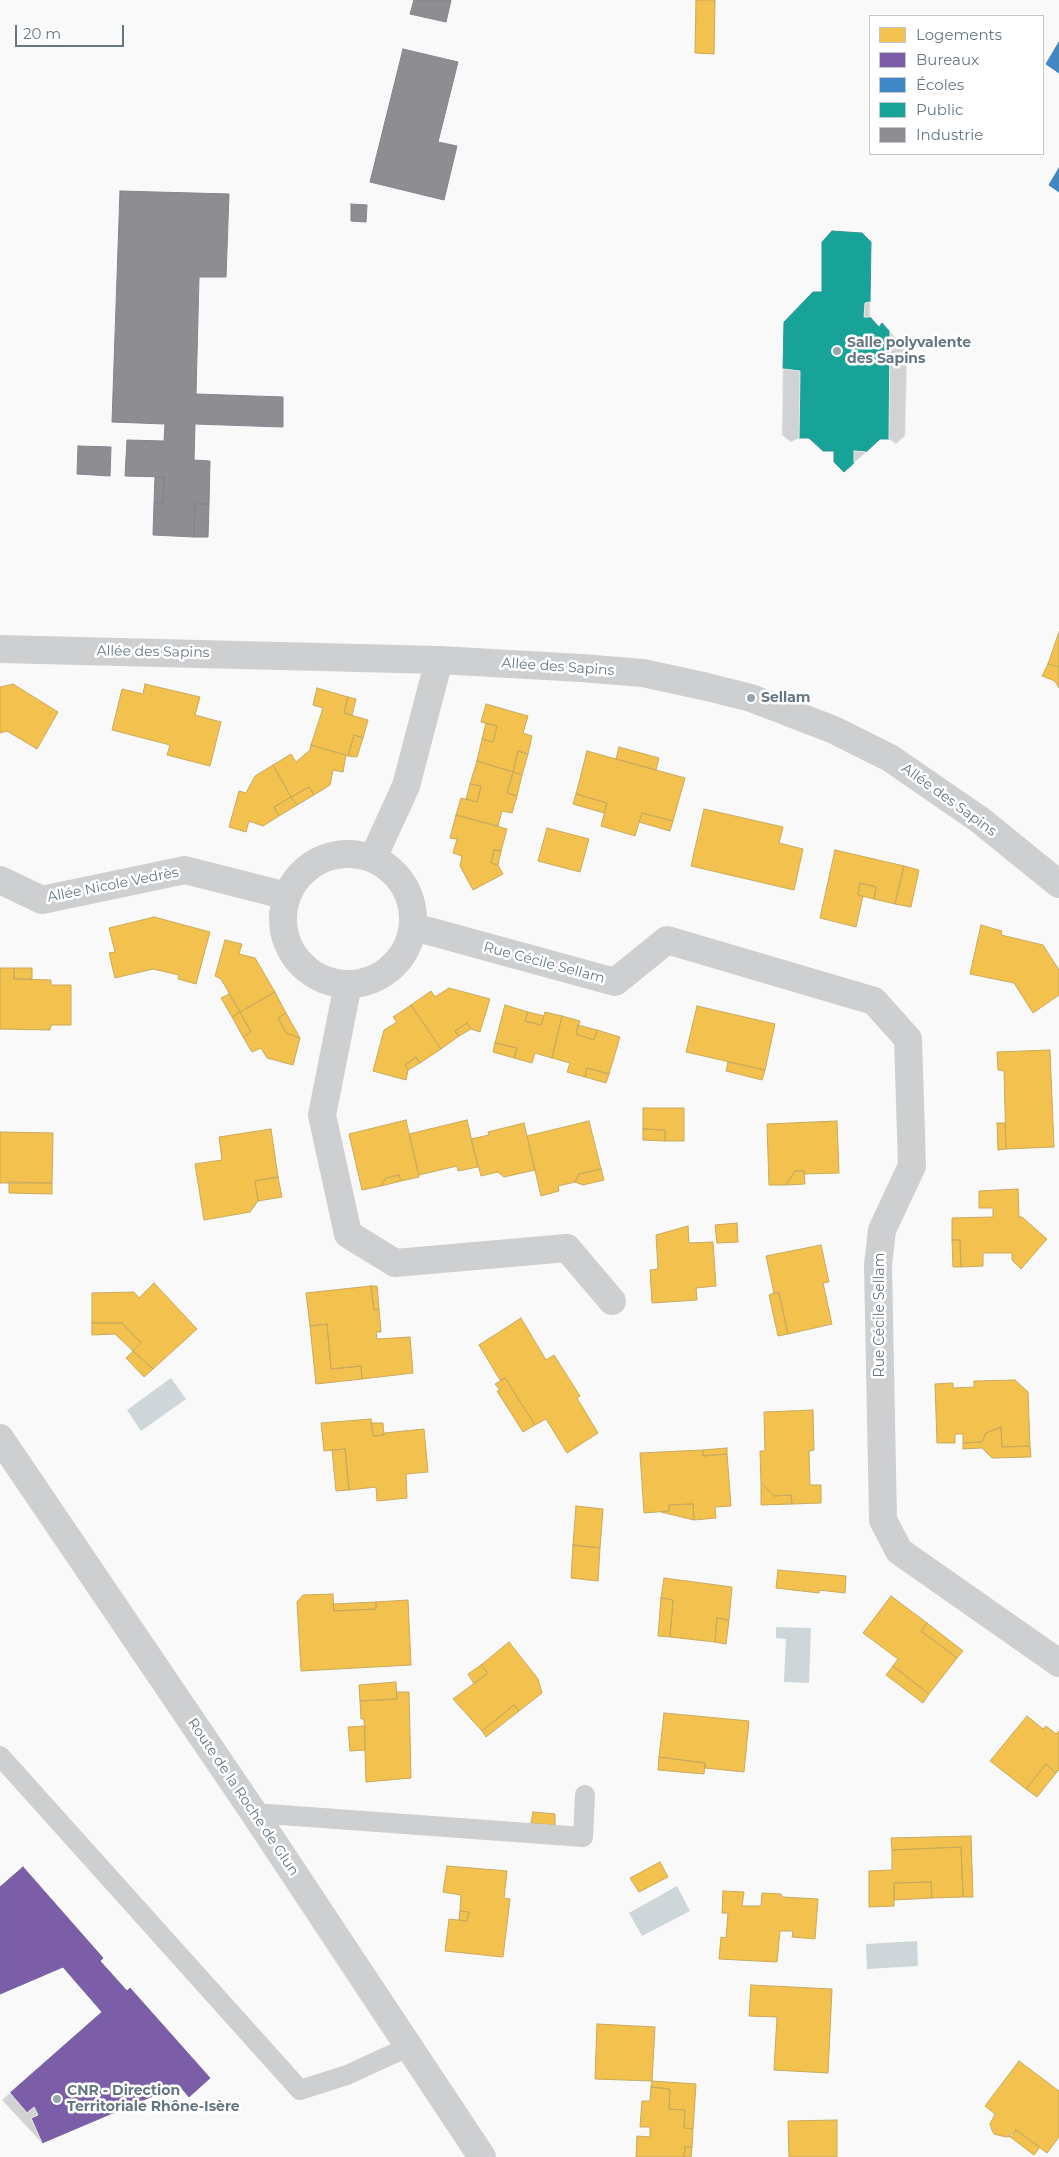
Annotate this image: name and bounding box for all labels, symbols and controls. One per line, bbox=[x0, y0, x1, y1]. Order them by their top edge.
scale bar bbox=[18, 15, 126, 47]
legend bbox=[869, 15, 1044, 155]
text: 20 m bbox=[23, 24, 61, 43]
text: Logements bbox=[916, 25, 1002, 44]
text: Bureaux bbox=[916, 50, 979, 69]
text: Écoles bbox=[916, 75, 964, 94]
text: Public bbox=[916, 100, 964, 119]
text: Industrie bbox=[916, 125, 983, 144]
place label: Salle polyvalente des Sapins bbox=[847, 335, 971, 368]
marker: Salle polyvalente des Sapins bbox=[831, 345, 843, 357]
street label: Allée des Sapins bbox=[96, 643, 210, 661]
street label: Allée des Sapins bbox=[501, 655, 615, 679]
place label: Sellam bbox=[761, 690, 811, 706]
marker: Sellam bbox=[745, 692, 757, 704]
street label: Allée des Sapins bbox=[898, 760, 1000, 840]
street label: Allée Nicole Vedrès bbox=[46, 864, 180, 906]
street label: Rue Cécile Sellam bbox=[482, 939, 606, 987]
street label: Rue Cécile Sellam bbox=[872, 1253, 888, 1377]
street label: Route de la Roche de Glun bbox=[184, 1715, 302, 1879]
place label: CNR - Direction Territoriale Rhône-Isère bbox=[67, 2083, 240, 2116]
marker: CNR - Direction Territoriale Rhône-Isère bbox=[51, 2093, 63, 2105]

